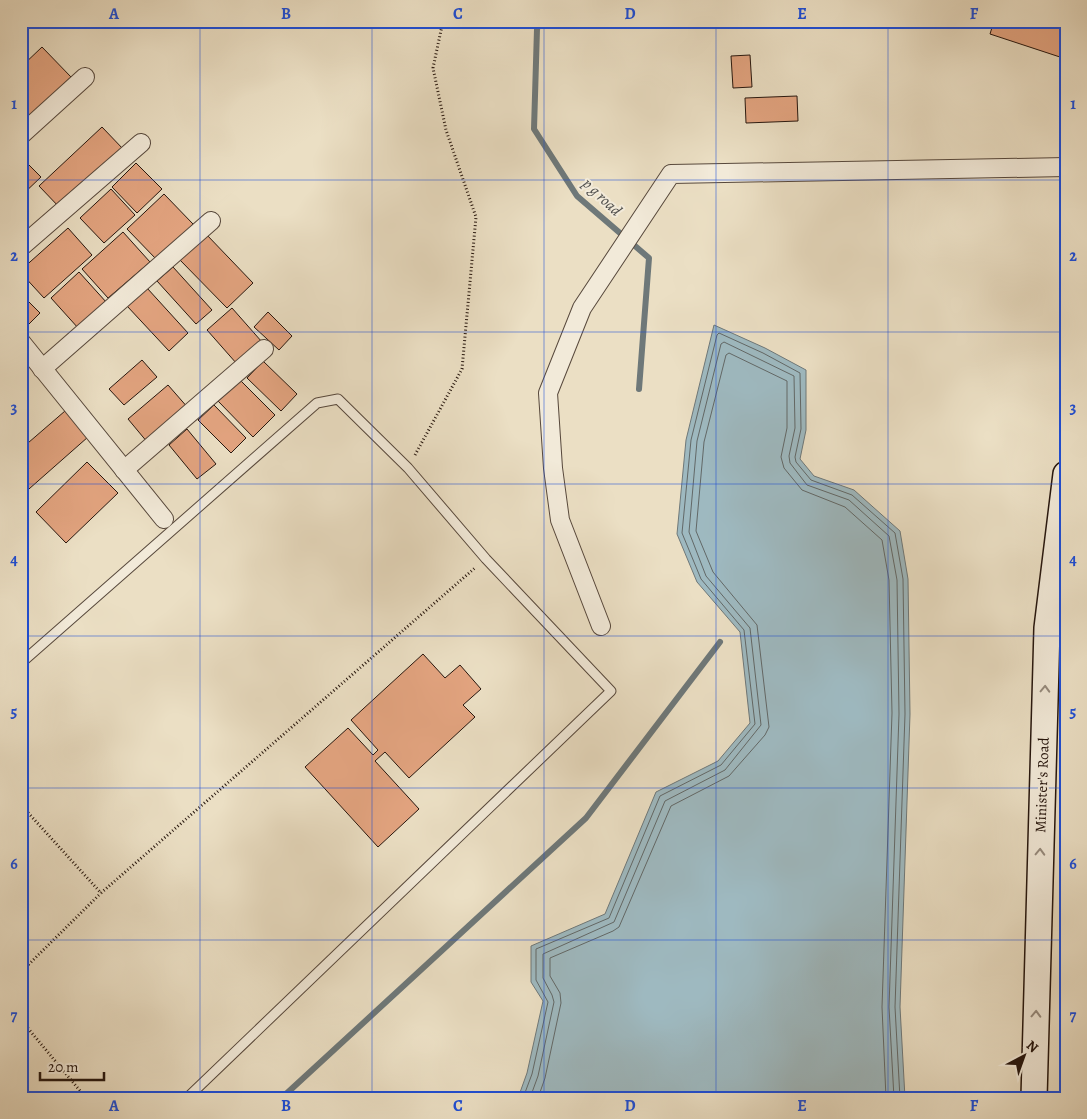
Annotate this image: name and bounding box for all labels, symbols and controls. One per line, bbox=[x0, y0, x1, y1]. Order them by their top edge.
text: A bbox=[108, 3, 120, 25]
text: B bbox=[281, 3, 291, 25]
text: C bbox=[453, 3, 463, 25]
text: D bbox=[624, 3, 636, 25]
text: E bbox=[797, 3, 807, 25]
text: F bbox=[970, 3, 979, 25]
text: 1 bbox=[11, 93, 17, 115]
text: 1 bbox=[1070, 93, 1076, 115]
water label: p g road bbox=[577, 172, 627, 222]
text: 2 bbox=[10, 245, 18, 267]
text: 2 bbox=[1069, 245, 1077, 267]
text: 3 bbox=[11, 397, 18, 419]
text: 3 bbox=[1070, 397, 1077, 419]
text: 4 bbox=[10, 549, 18, 571]
text: 4 bbox=[1069, 549, 1077, 571]
one-way arrow bbox=[1040, 685, 1050, 692]
text: 5 bbox=[11, 701, 18, 723]
text: 5 bbox=[1070, 701, 1077, 723]
street label: Minister's Road bbox=[1030, 736, 1054, 833]
one-way arrow bbox=[1035, 847, 1046, 855]
text: 6 bbox=[10, 853, 18, 875]
text: 6 bbox=[1069, 853, 1077, 875]
text: 7 bbox=[11, 1005, 18, 1027]
text: 7 bbox=[1070, 1005, 1077, 1027]
one-way arrow bbox=[1031, 1010, 1041, 1018]
north arrow bbox=[1000, 1032, 1050, 1082]
text: N bbox=[1022, 1036, 1042, 1057]
scale bar bbox=[40, 1049, 104, 1081]
text: 20 m bbox=[48, 1057, 79, 1077]
text: A bbox=[108, 1095, 120, 1117]
text: B bbox=[281, 1095, 291, 1117]
text: C bbox=[453, 1095, 463, 1117]
text: D bbox=[624, 1095, 636, 1117]
text: E bbox=[797, 1095, 807, 1117]
text: F bbox=[970, 1095, 979, 1117]

